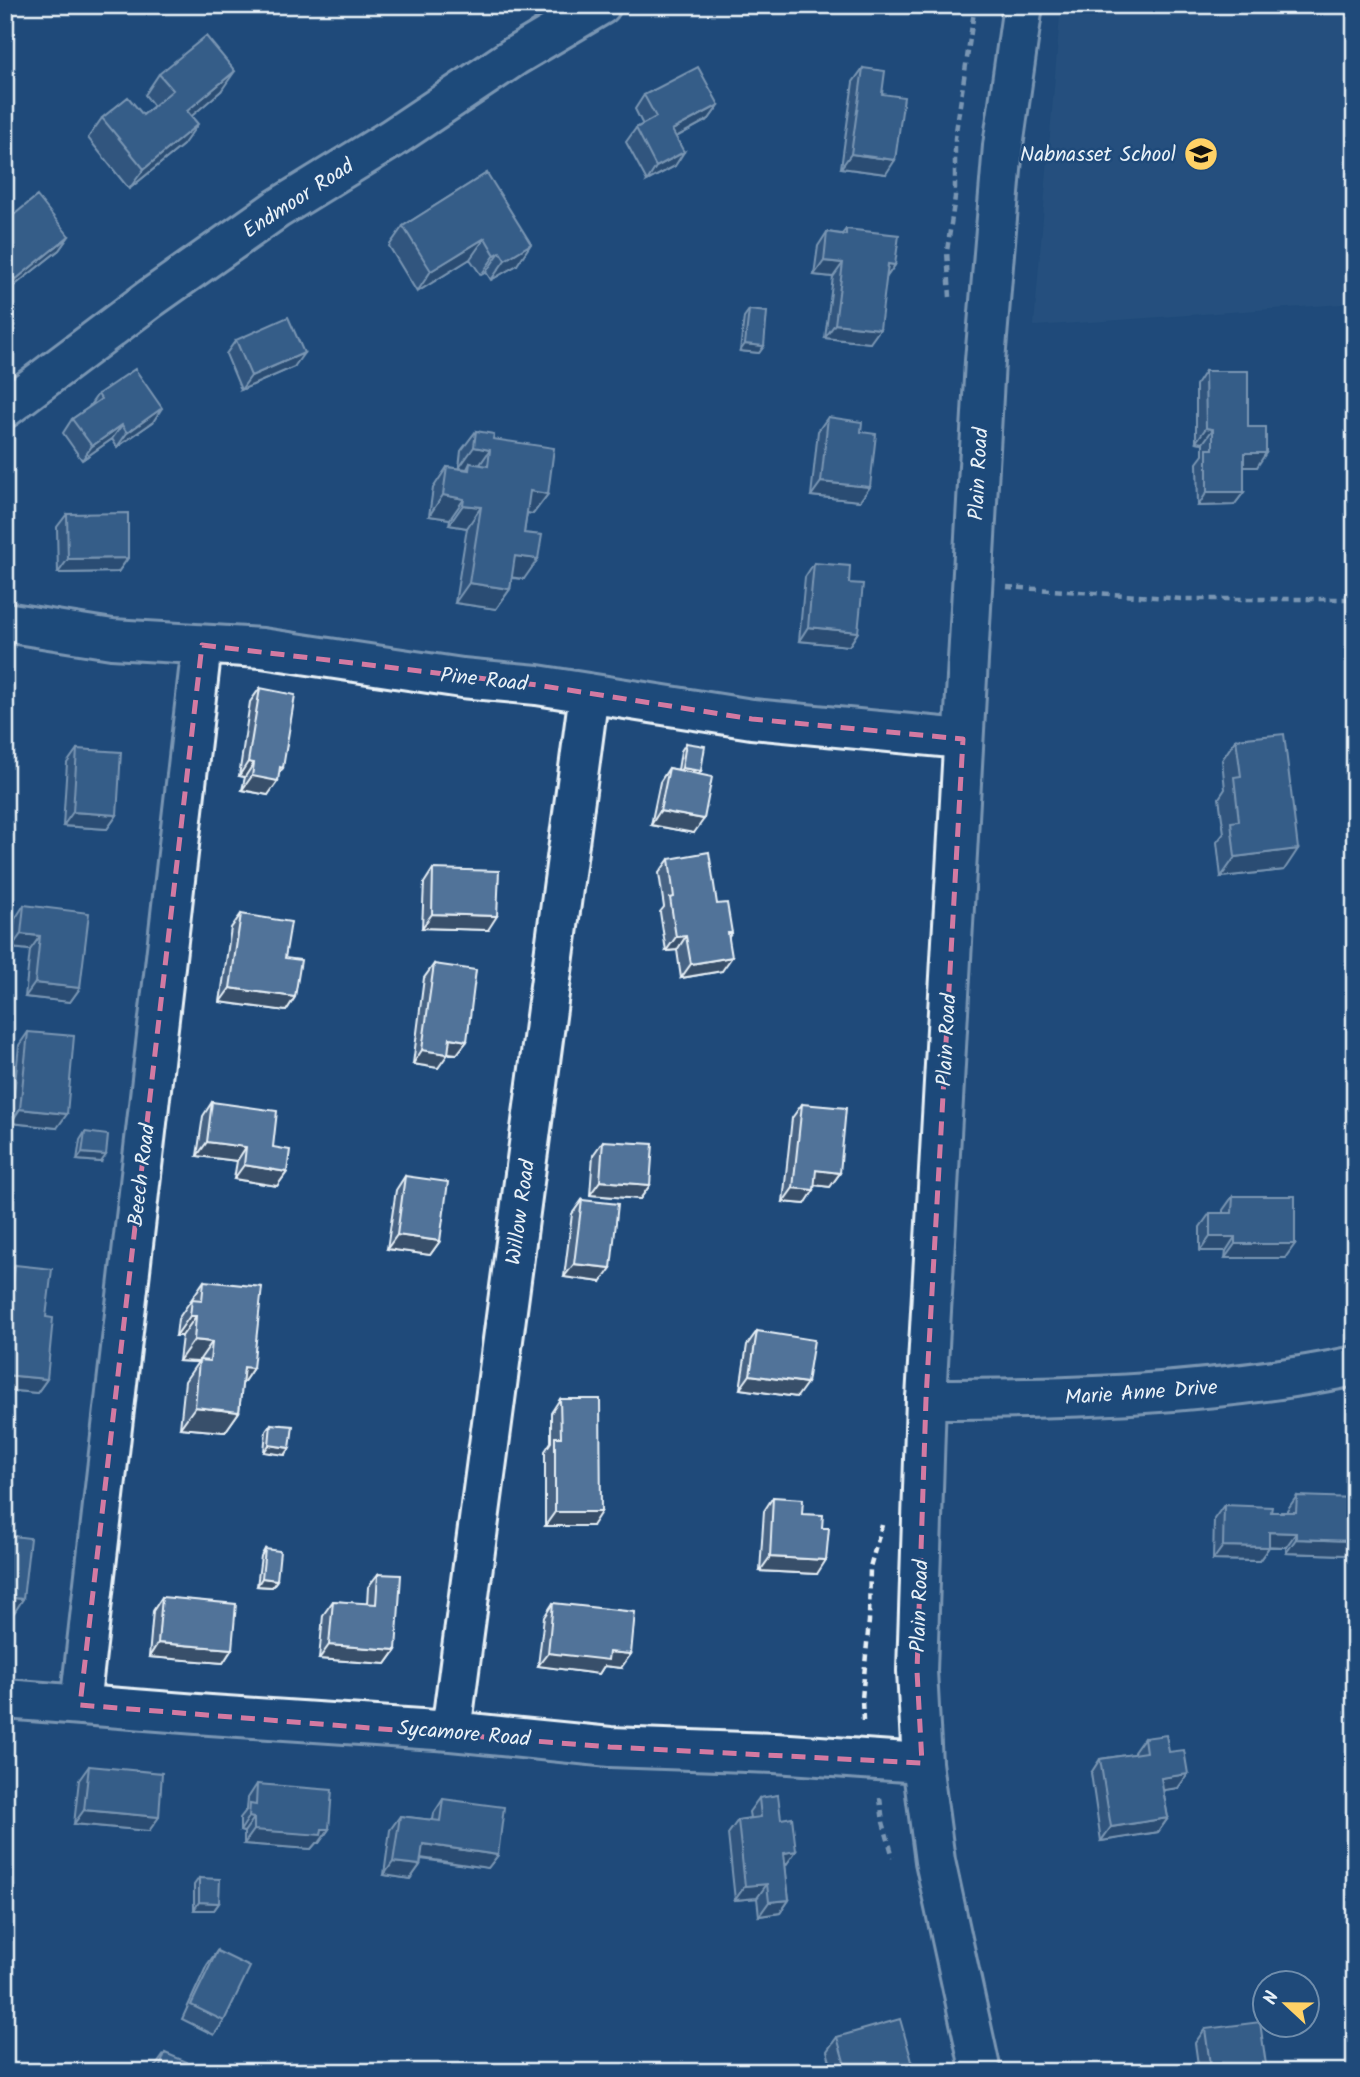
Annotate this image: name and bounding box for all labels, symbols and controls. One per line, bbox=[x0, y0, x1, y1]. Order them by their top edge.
school or university icon: Nabnasset School bbox=[1182, 135, 1220, 173]
place label: Nabnasset School bbox=[1020, 139, 1176, 172]
street label: Endmoor Road bbox=[236, 151, 362, 248]
street label: Plain Road bbox=[961, 426, 998, 521]
street label: Pine Road bbox=[439, 660, 530, 702]
street label: Plain Road bbox=[929, 992, 966, 1087]
street label: Beech Road bbox=[120, 1121, 165, 1229]
street label: Willow Road bbox=[498, 1157, 545, 1267]
street label: Marie Anne Drive bbox=[1064, 1372, 1219, 1415]
street label: Plain Road bbox=[902, 1558, 939, 1653]
street label: Sycamore Road bbox=[396, 1712, 532, 1757]
north arrow bbox=[1252, 1968, 1322, 2038]
text: N bbox=[1256, 1987, 1288, 2010]

